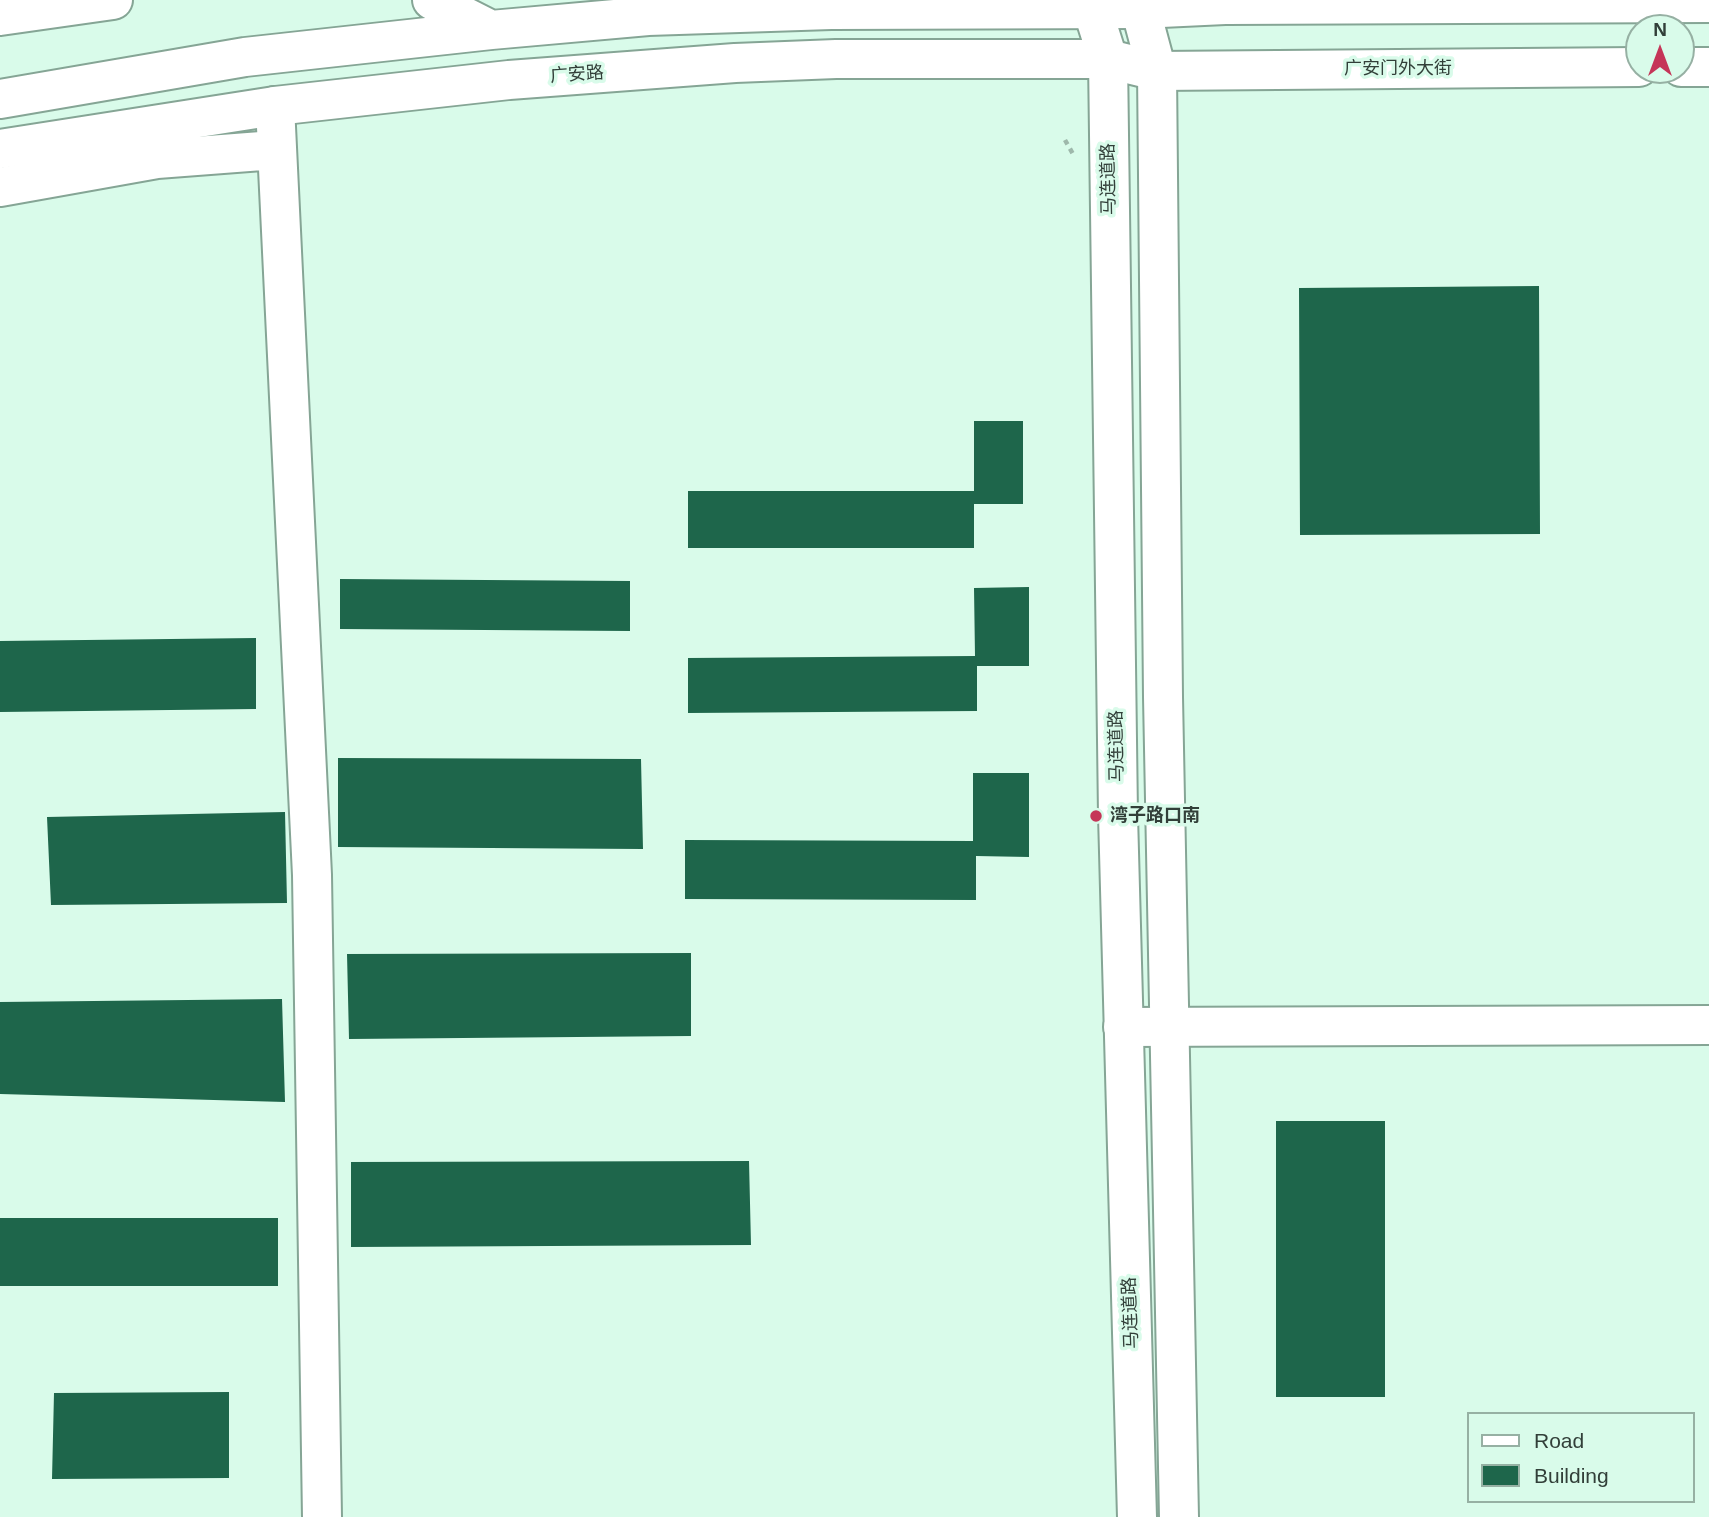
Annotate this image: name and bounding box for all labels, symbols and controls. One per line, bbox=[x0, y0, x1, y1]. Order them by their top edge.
north arrow bbox=[1625, 14, 1695, 84]
text: N bbox=[1653, 19, 1667, 40]
street label: 广安门外大街 bbox=[1344, 58, 1452, 80]
street label: 广安路 bbox=[549, 62, 605, 88]
street label: 马连道路 bbox=[1098, 143, 1120, 215]
street label: 马连道路 bbox=[1106, 710, 1128, 782]
place label: 湾子路口南 bbox=[1110, 805, 1200, 827]
marker: 湾子路口南 bbox=[1088, 808, 1104, 824]
street label: 马连道路 bbox=[1119, 1277, 1143, 1349]
legend bbox=[1468, 1412, 1695, 1503]
text: Road bbox=[1534, 1429, 1584, 1452]
text: Building bbox=[1534, 1464, 1609, 1487]

